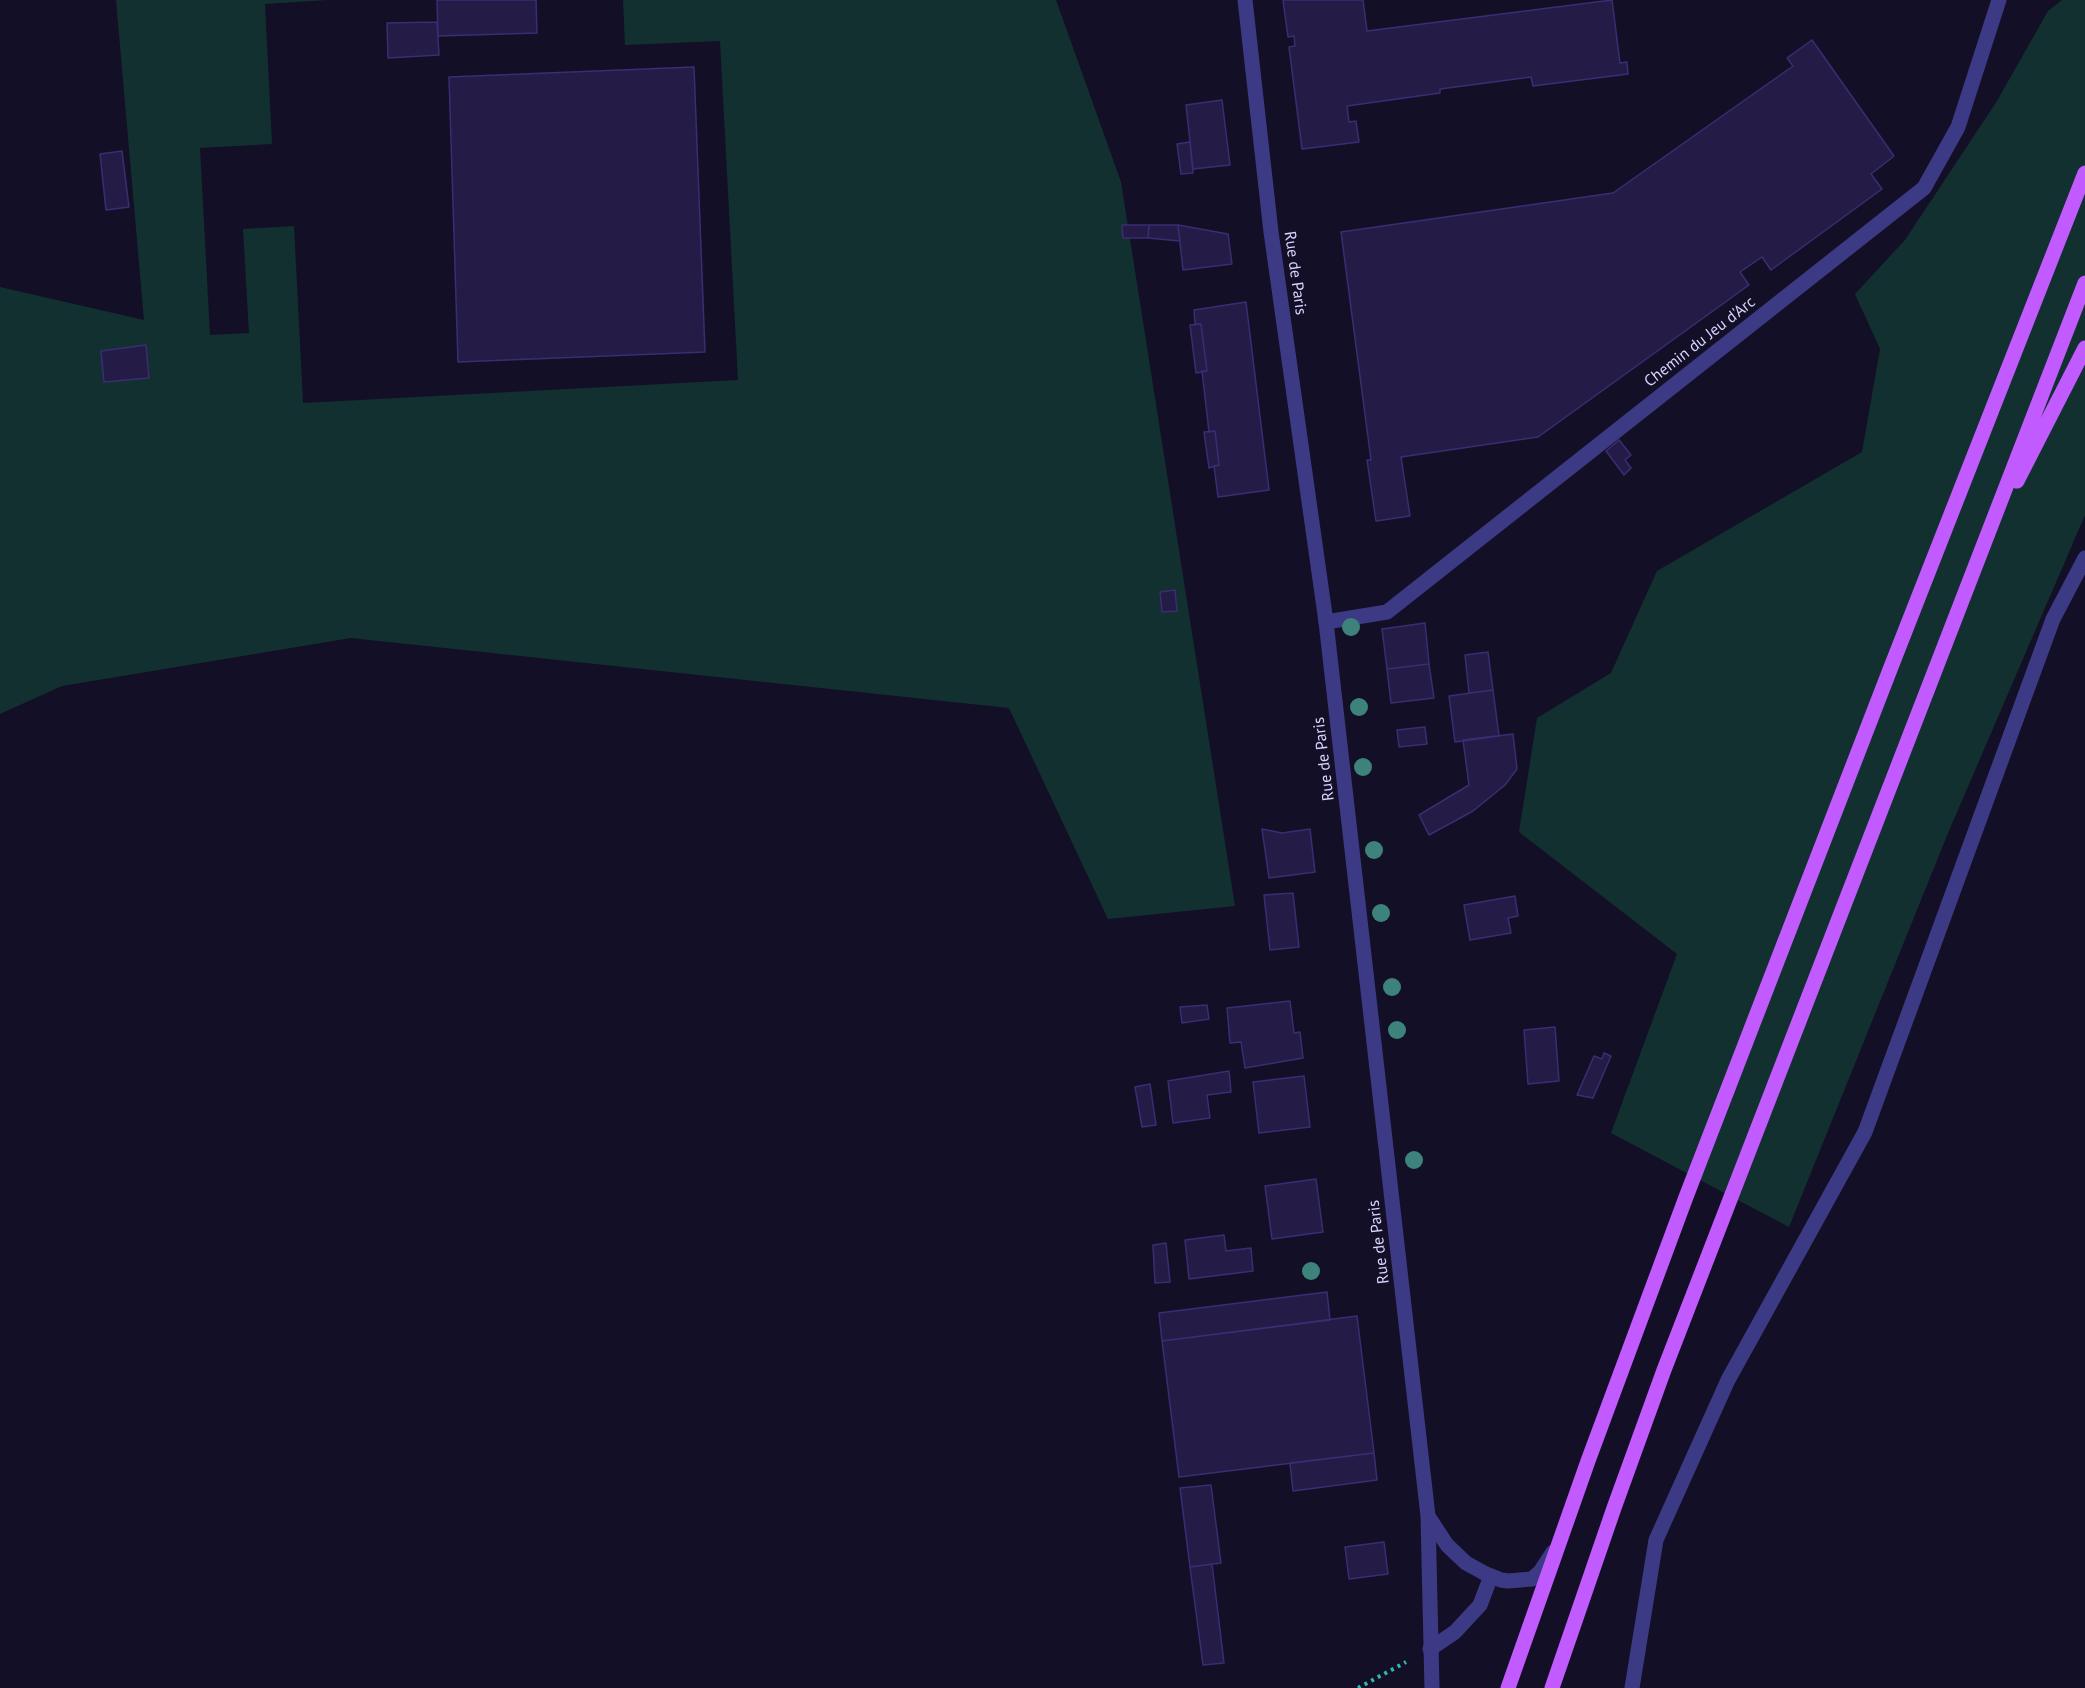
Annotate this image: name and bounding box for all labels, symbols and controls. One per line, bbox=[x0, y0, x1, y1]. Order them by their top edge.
street label: Rue de Paris bbox=[1280, 230, 1310, 316]
street label: Chemin du Jeu d'Arc bbox=[1641, 293, 1759, 391]
street label: Rue de Paris bbox=[1309, 716, 1339, 802]
street label: Rue de Paris bbox=[1364, 1199, 1394, 1285]

